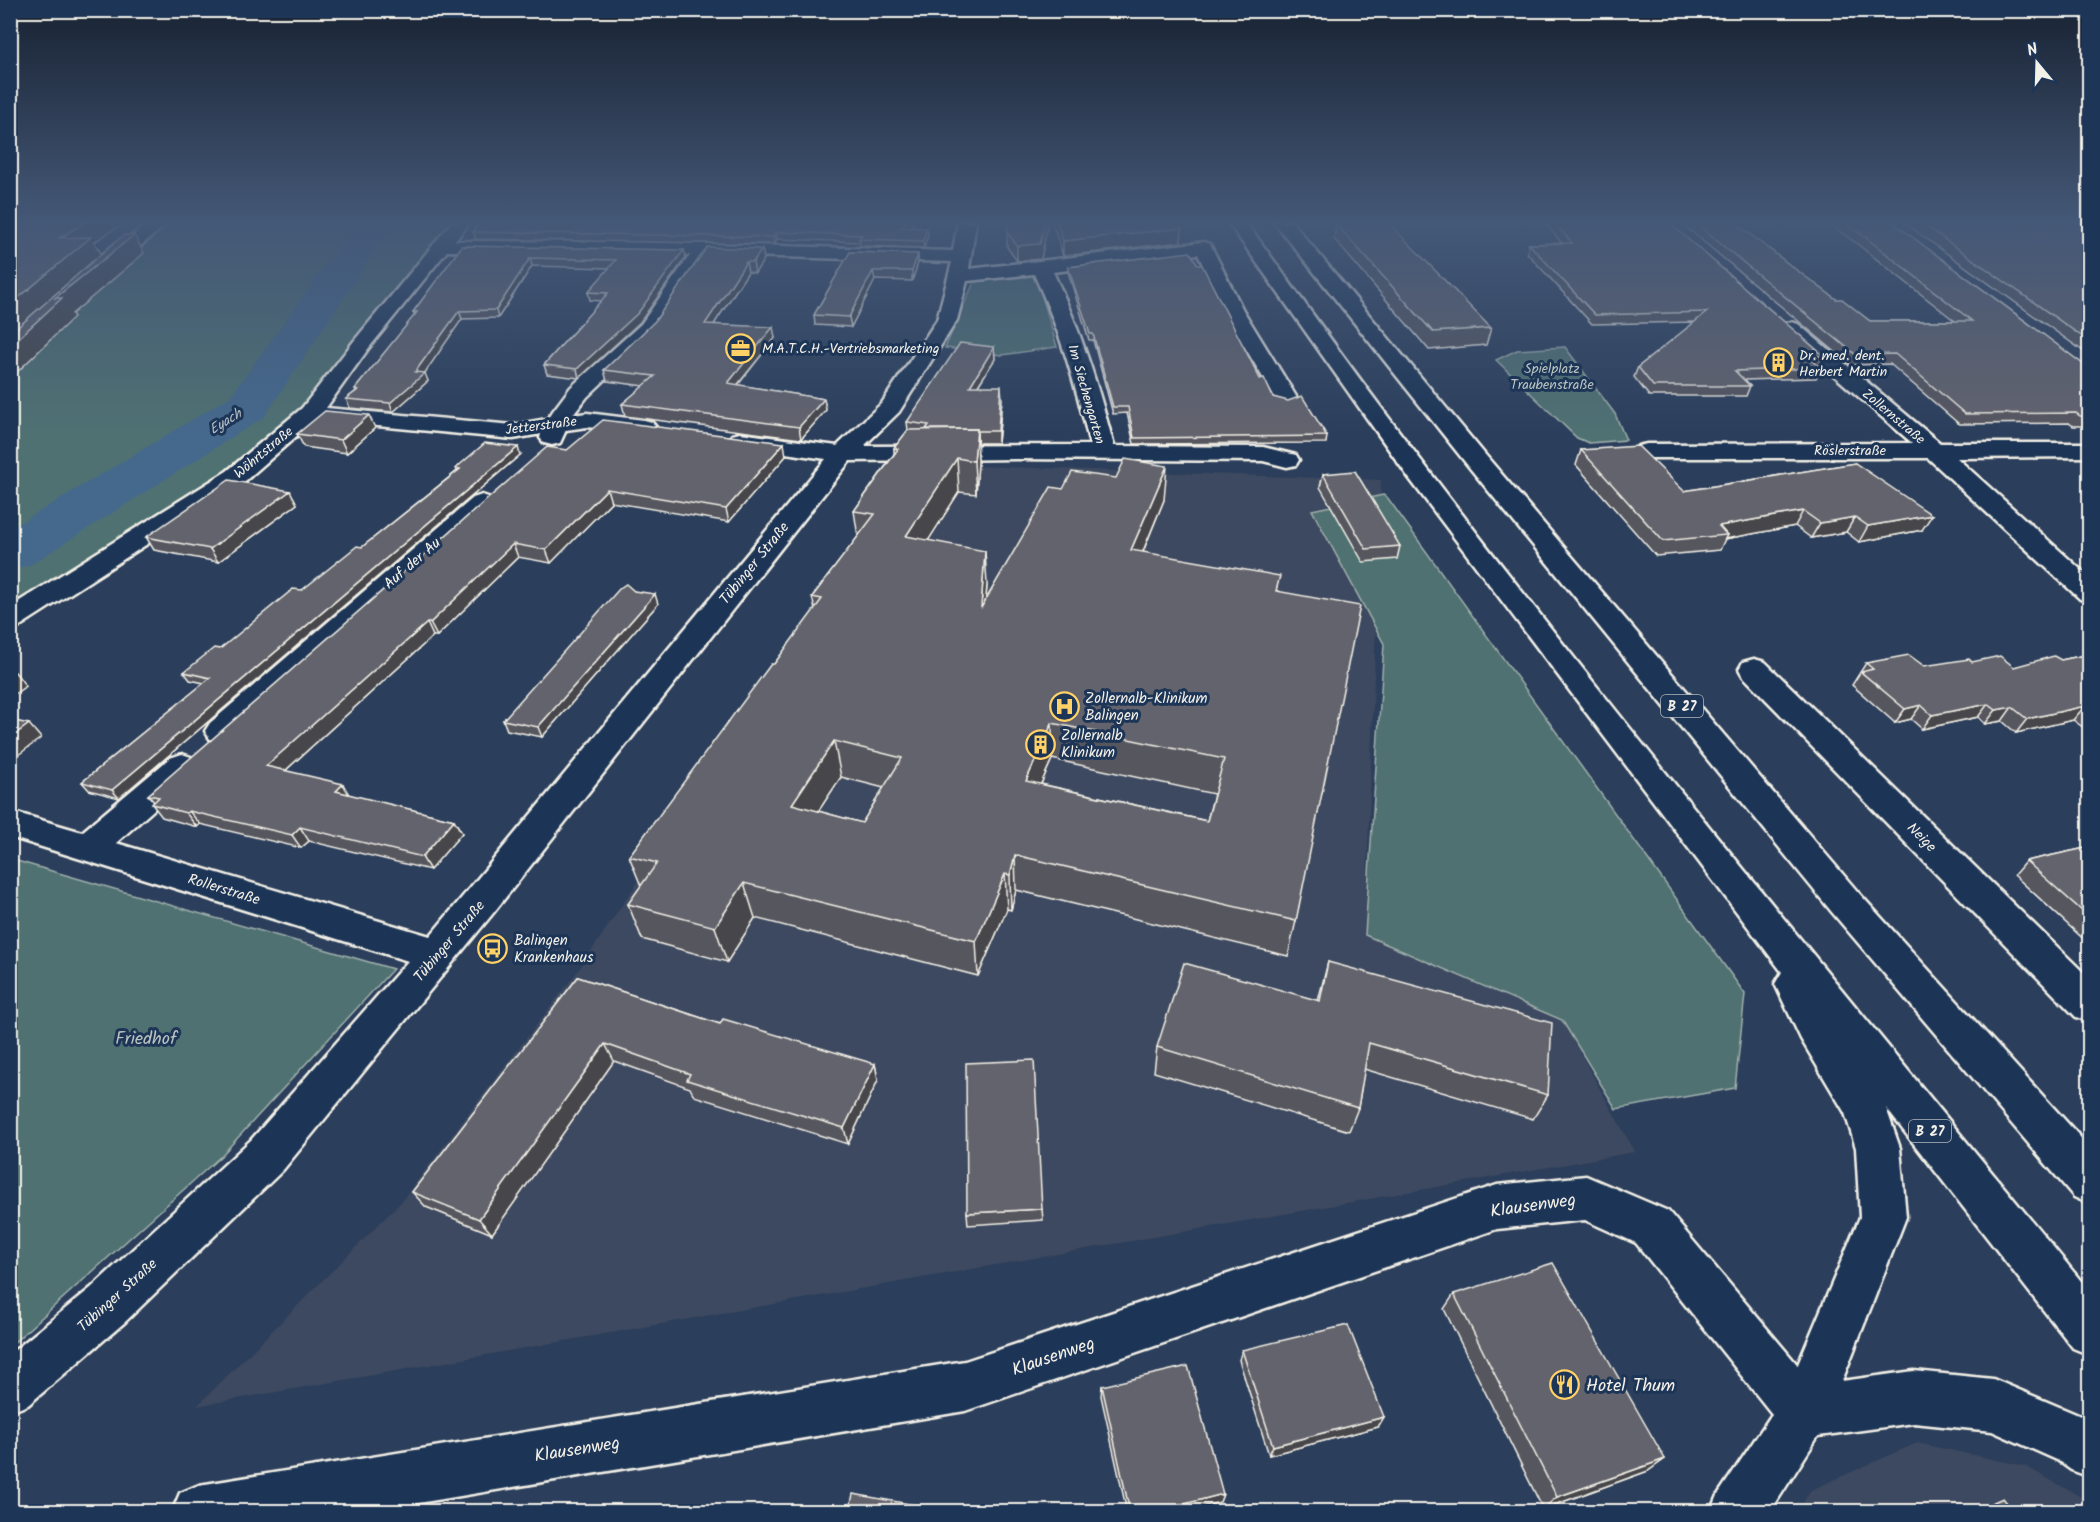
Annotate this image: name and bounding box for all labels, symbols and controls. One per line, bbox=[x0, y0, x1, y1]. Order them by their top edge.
north arrow bbox=[2007, 33, 2067, 93]
text: N bbox=[2024, 37, 2041, 64]
office icon: M.A.T.C.H.-Vertriebsmarketing bbox=[725, 332, 757, 364]
place label: M.A.T.C.H.-Vertriebsmarketing bbox=[762, 338, 939, 360]
street label: Im Siechengarten bbox=[1061, 342, 1111, 447]
place label: Dr. med. dent. Herbert Martin bbox=[1799, 345, 1887, 383]
building icon: Dr. med. dent. Herbert Martin bbox=[1762, 347, 1794, 379]
park label: Spielplatz Traubenstraße bbox=[1510, 358, 1595, 396]
street label: Zollernstraße bbox=[1857, 383, 1931, 450]
water label: Eyach bbox=[205, 402, 247, 440]
street label: Jetterstraße bbox=[504, 411, 579, 441]
street label: Wöhrtstraße bbox=[229, 421, 299, 484]
street label: Röslerstraße bbox=[1814, 440, 1887, 462]
street label: Tübinger Straße bbox=[714, 517, 796, 610]
street label: Auf der Au bbox=[379, 532, 447, 596]
place label: Zollernalb-Klinikum Balingen bbox=[1085, 687, 1208, 728]
hospital icon: Zollernalb-Klinikum Balingen bbox=[1048, 691, 1080, 723]
road number: B 27 bbox=[1661, 695, 1703, 717]
place label: Zollernalb Klinikum bbox=[1061, 724, 1123, 765]
building icon: Zollernalb Klinikum bbox=[1024, 728, 1056, 760]
street label: Neige bbox=[1901, 817, 1942, 859]
street label: Rollerstraße bbox=[185, 868, 263, 912]
street label: Tübinger Straße bbox=[408, 895, 492, 988]
place label: Balingen Krankenhaus bbox=[514, 929, 594, 970]
bus stop icon: Balingen Krankenhaus bbox=[477, 933, 509, 965]
park label: Friedhof bbox=[115, 1025, 179, 1054]
road number: B 27 bbox=[1909, 1120, 1951, 1142]
street label: Klausenweg bbox=[1488, 1186, 1578, 1227]
street label: Tübinger Straße bbox=[72, 1253, 163, 1338]
street label: Klausenweg bbox=[1008, 1330, 1099, 1385]
restaurant icon: Hotel Thum bbox=[1549, 1369, 1581, 1401]
place label: Hotel Thum bbox=[1586, 1372, 1675, 1401]
street label: Klausenweg bbox=[532, 1429, 622, 1472]

